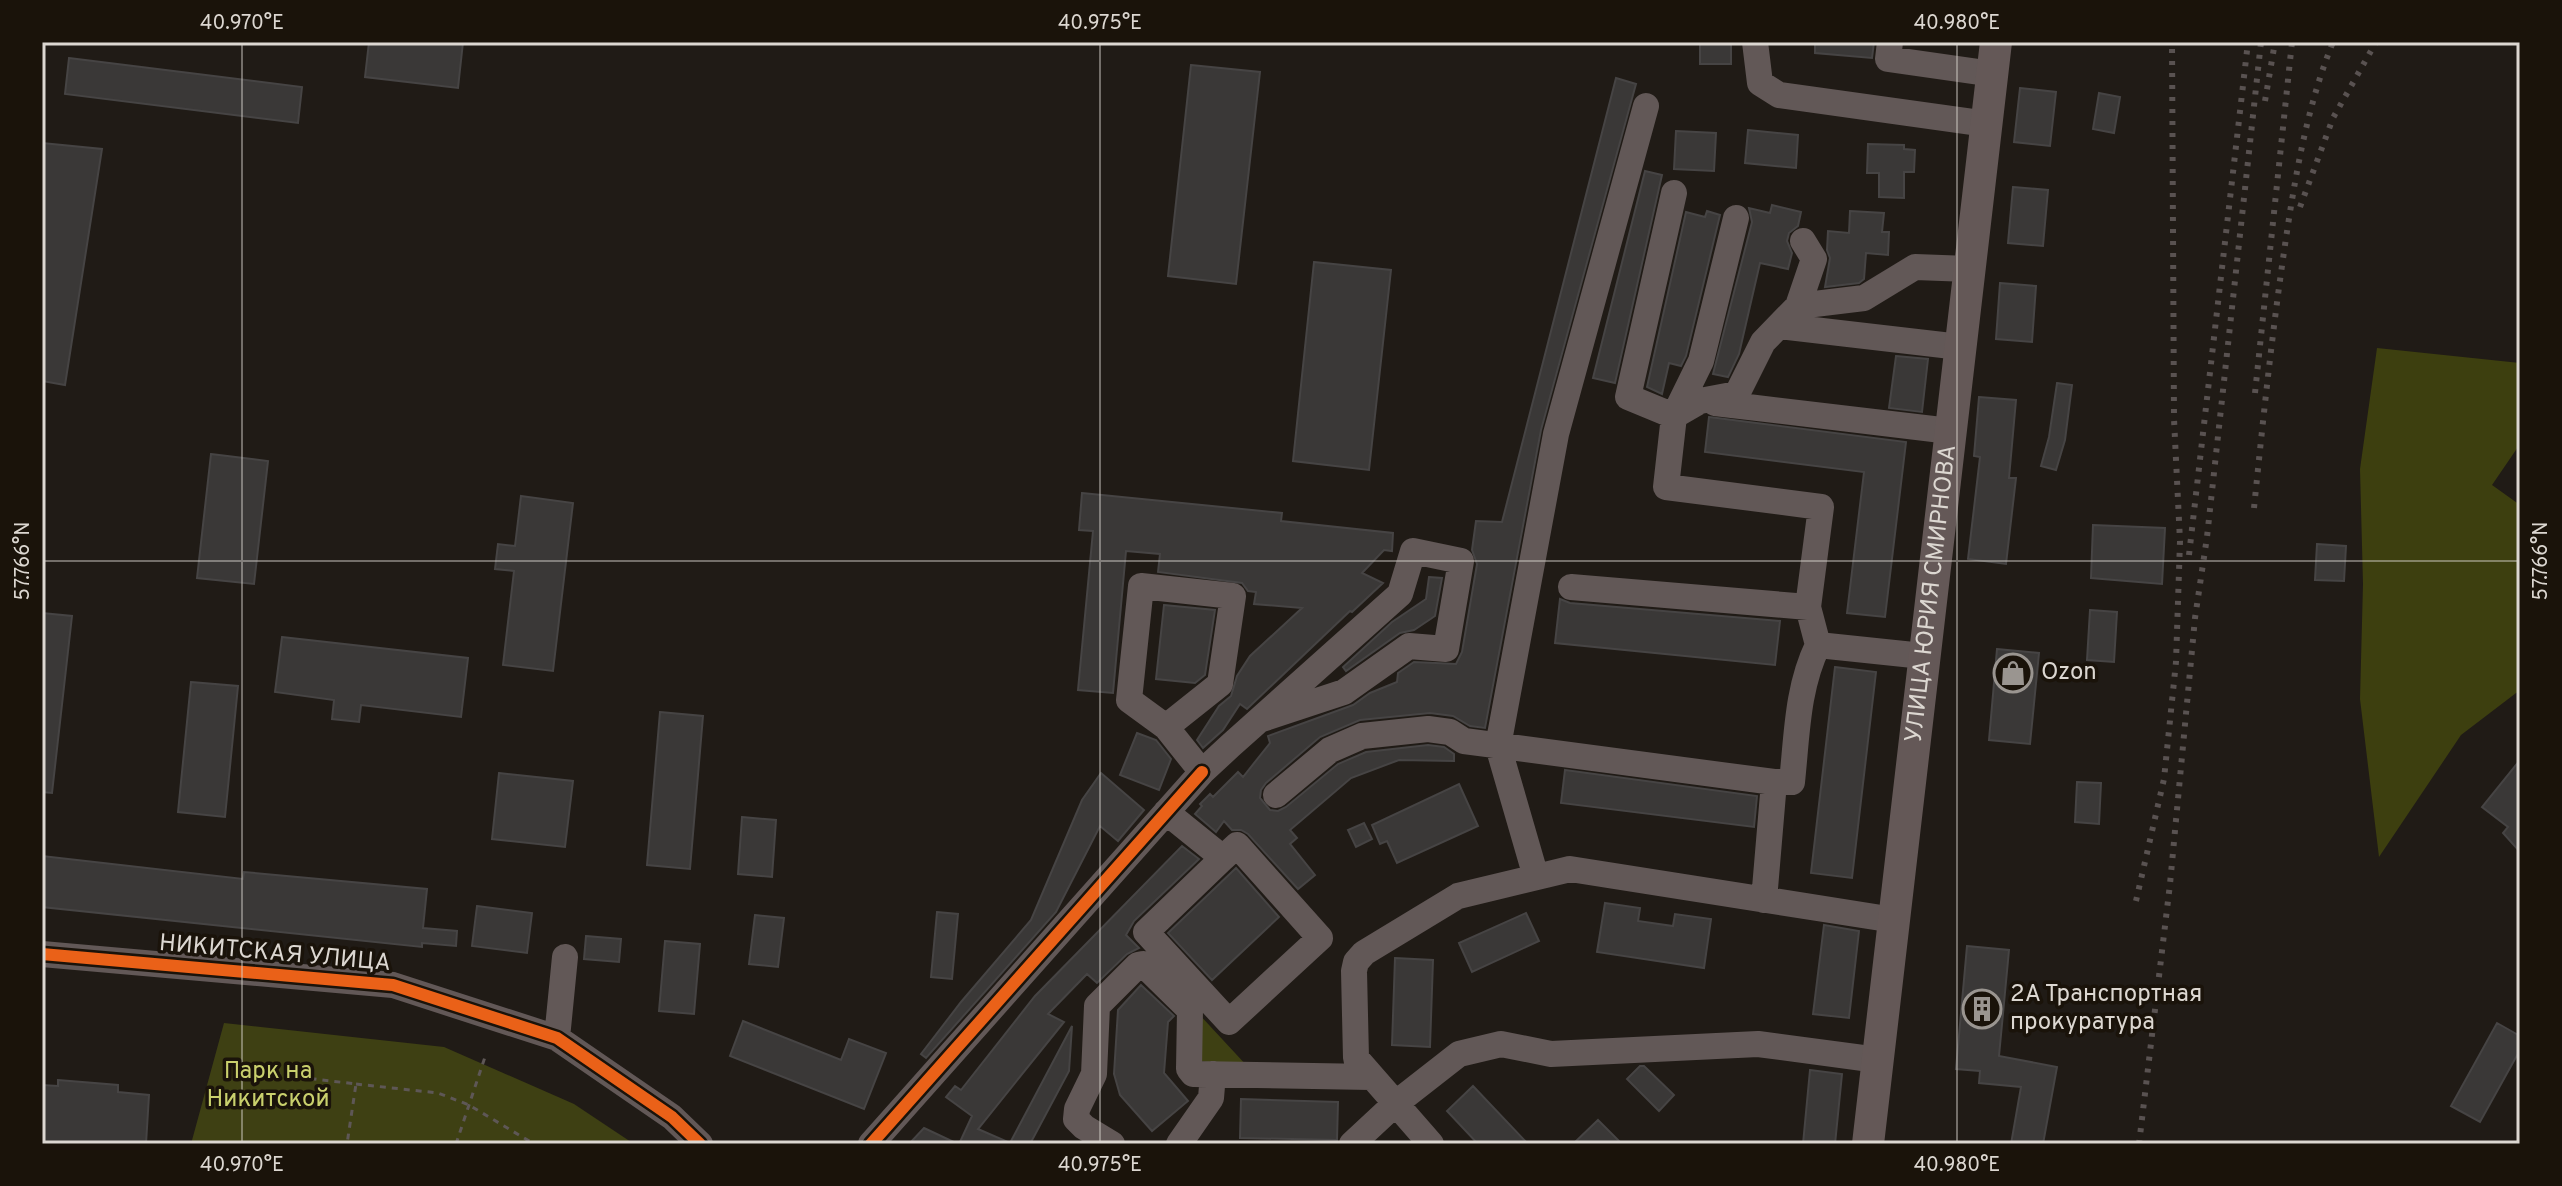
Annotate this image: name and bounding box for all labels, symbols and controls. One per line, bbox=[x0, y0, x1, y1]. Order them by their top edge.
text: 40.970°E bbox=[200, 11, 284, 37]
text: 40.975°E bbox=[1058, 11, 1142, 37]
text: 40.980°E bbox=[1914, 11, 2000, 37]
street label: УЛИЦА ЮРИЯ СМИРНОВА bbox=[1900, 443, 1964, 744]
text: 57.766°N bbox=[11, 522, 37, 600]
text: 57.766°N bbox=[2529, 522, 2555, 600]
shop icon: Ozon bbox=[1992, 652, 2034, 694]
place label: Ozon bbox=[2041, 658, 2097, 688]
street label: НИКИТСКАЯ УЛИЦА bbox=[158, 929, 392, 979]
place label: 2А Транспортная прокуратура bbox=[2010, 980, 2202, 1038]
building icon: 2А Транспортная прокуратура bbox=[1961, 988, 2003, 1030]
park label: Парк на Никитской bbox=[206, 1057, 330, 1115]
text: 40.970°E bbox=[200, 1153, 284, 1179]
text: 40.975°E bbox=[1058, 1153, 1142, 1179]
text: 40.980°E bbox=[1914, 1153, 2000, 1179]

